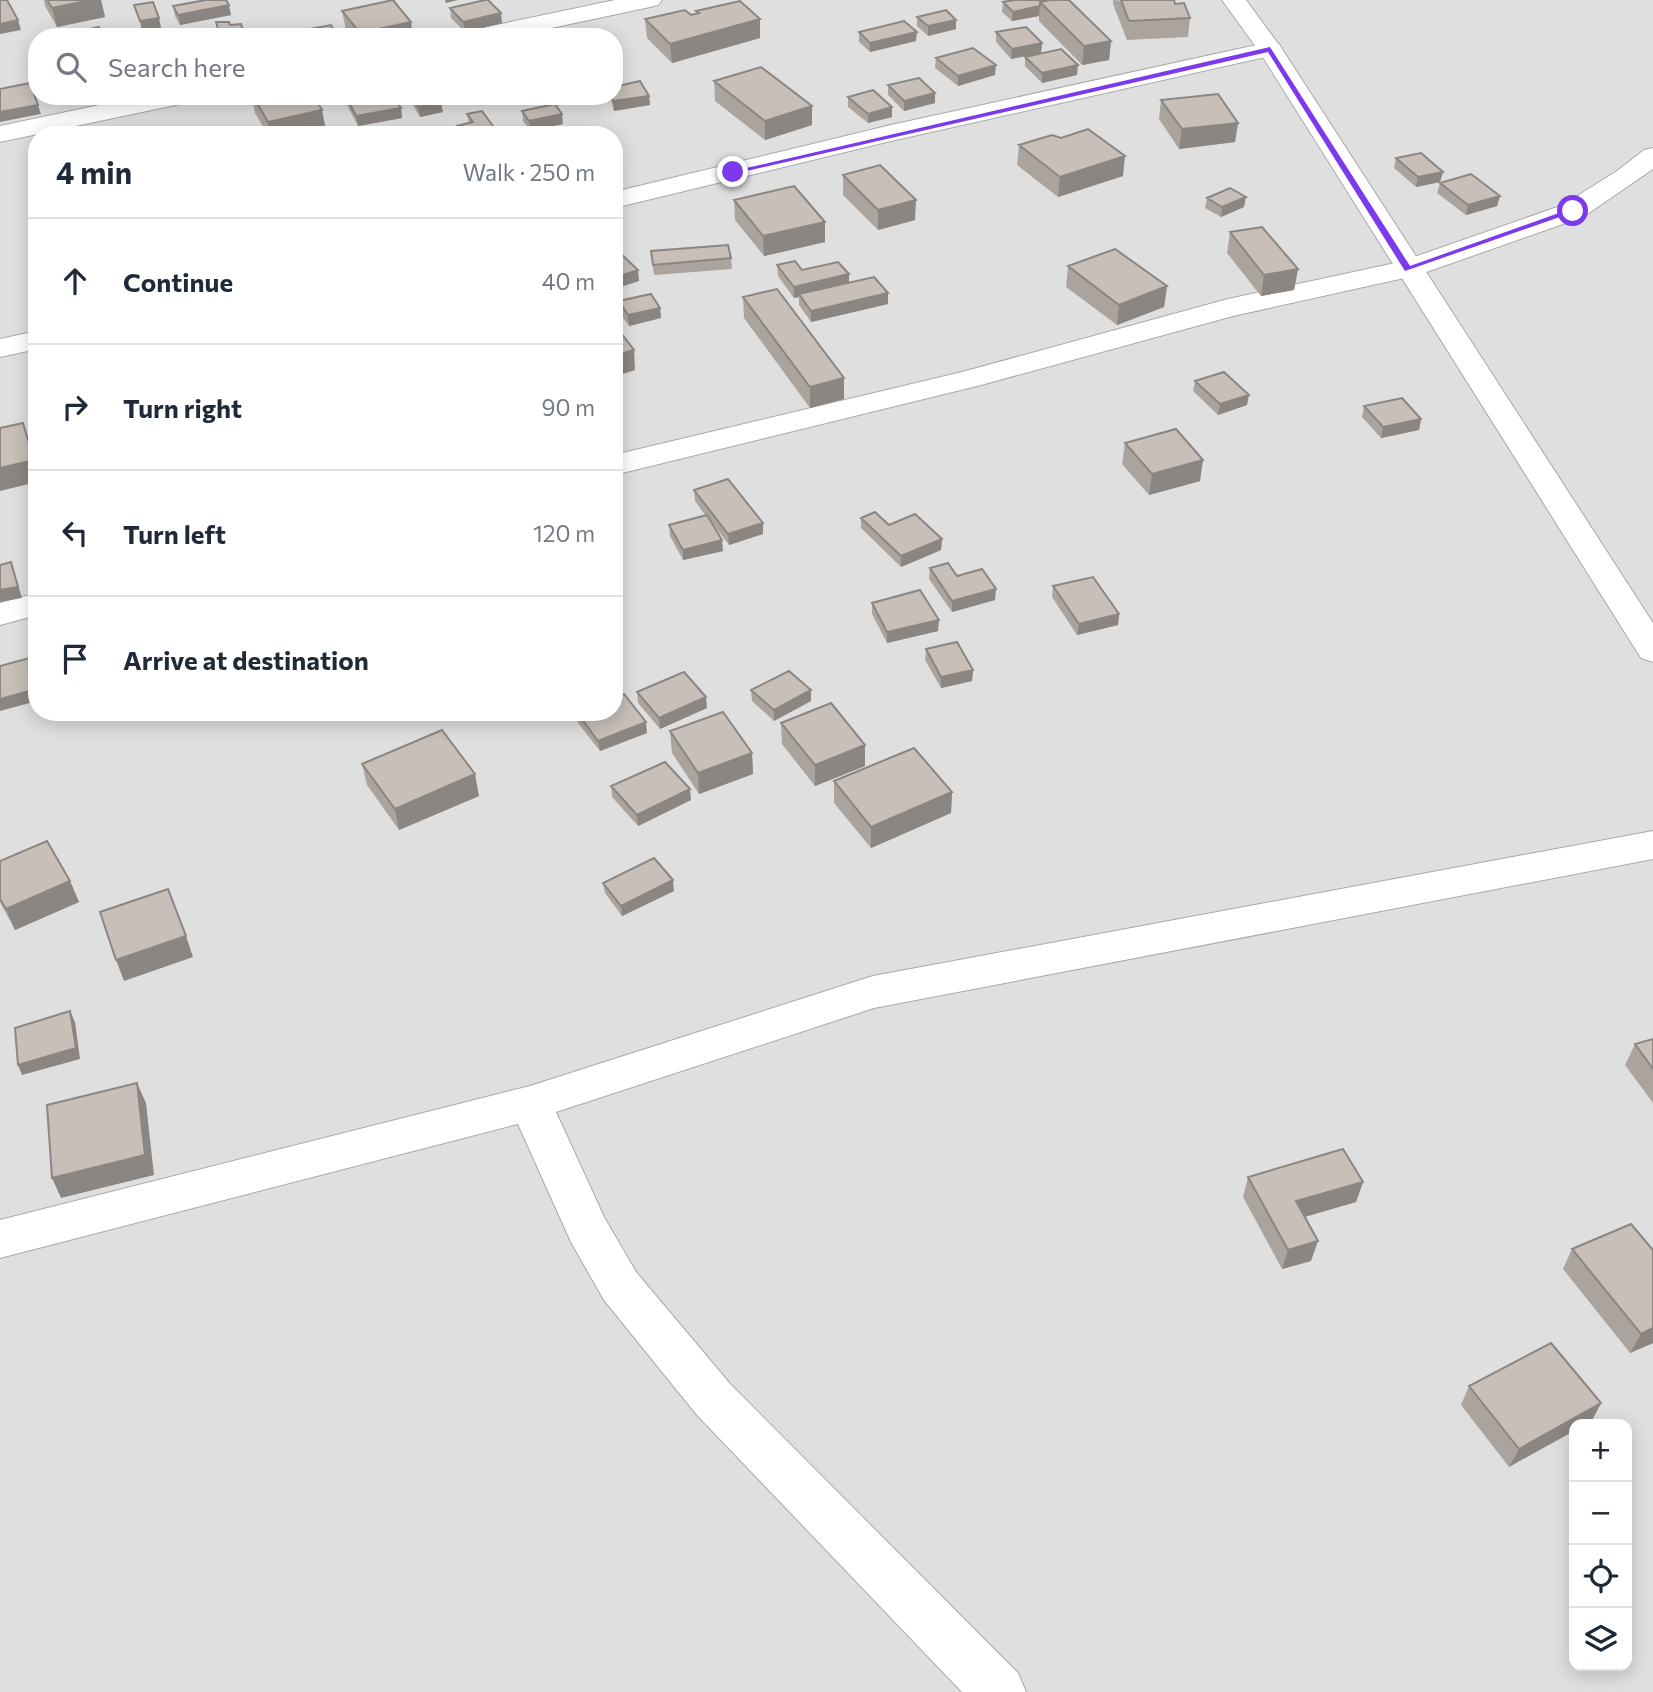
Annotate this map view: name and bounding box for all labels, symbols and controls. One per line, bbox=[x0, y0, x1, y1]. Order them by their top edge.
search box bbox=[28, 28, 623, 105]
icon: search bbox=[52, 48, 90, 86]
text: Search here bbox=[108, 51, 246, 82]
text: 4 min bbox=[56, 153, 132, 190]
route end bbox=[717, 156, 748, 187]
text: Walk · 250 m bbox=[463, 158, 595, 186]
route start bbox=[1557, 195, 1588, 226]
icon: ahead bbox=[56, 262, 94, 300]
text: Continue bbox=[123, 266, 233, 297]
text: 40 m bbox=[542, 267, 595, 295]
icon: right bbox=[56, 388, 94, 426]
text: Turn right bbox=[123, 392, 242, 423]
text: 90 m bbox=[542, 393, 595, 421]
icon: left bbox=[56, 514, 94, 552]
text: Turn left bbox=[123, 518, 226, 549]
text: 120 m bbox=[533, 519, 595, 547]
icon: arrive bbox=[56, 640, 94, 678]
text: Arrive at destination bbox=[123, 644, 369, 675]
map controls bbox=[1569, 1419, 1632, 1671]
button: + bbox=[1569, 1419, 1632, 1482]
button: − bbox=[1569, 1482, 1632, 1545]
button: locate bbox=[1569, 1545, 1632, 1608]
button: layers bbox=[1569, 1608, 1632, 1671]

